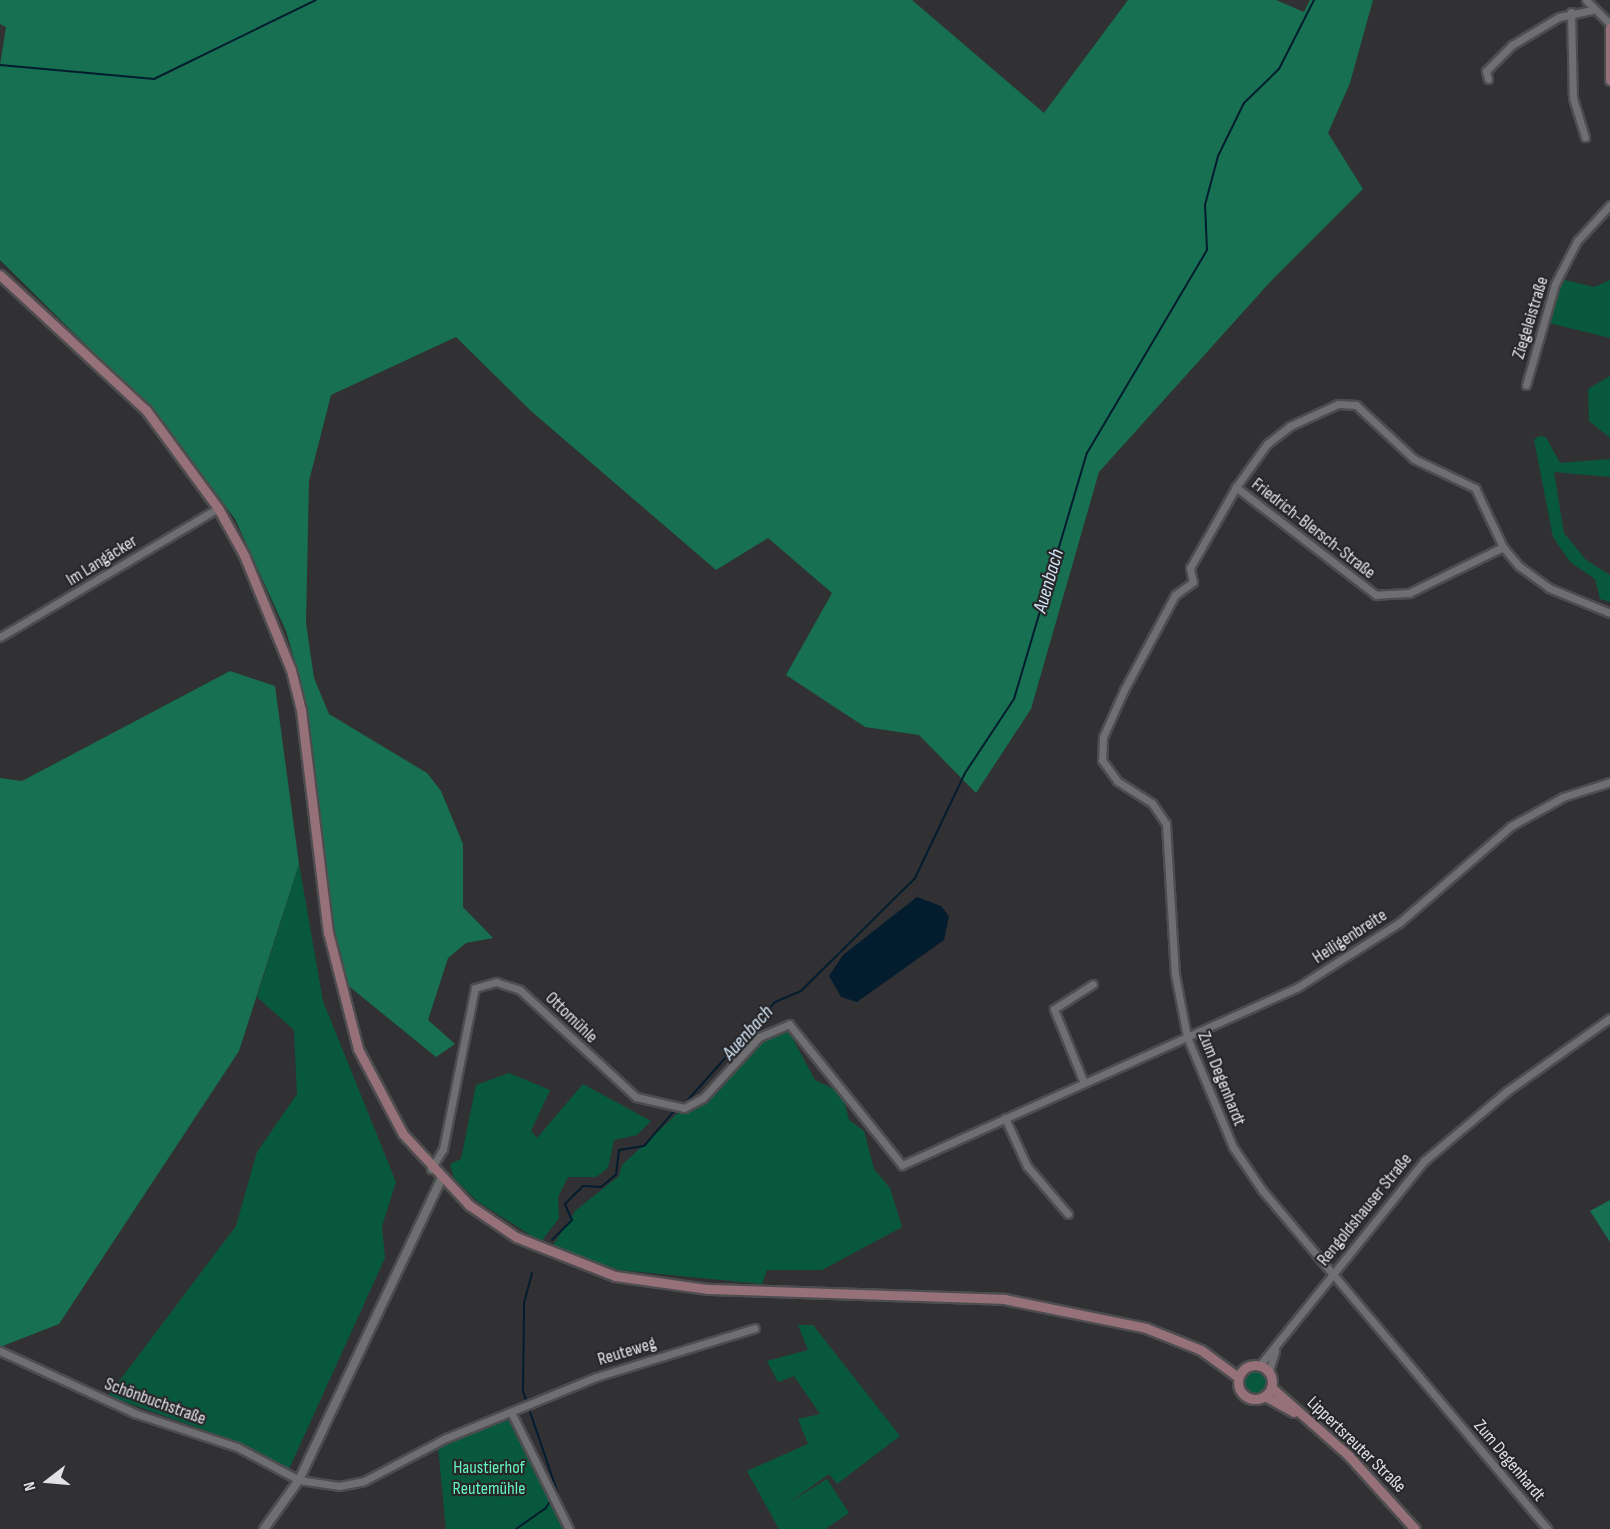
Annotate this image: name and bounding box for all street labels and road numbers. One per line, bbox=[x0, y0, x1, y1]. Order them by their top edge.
street label: Ziegeleistraße bbox=[1508, 274, 1554, 362]
street label: Friedrich-Blersch-Straße bbox=[1247, 474, 1379, 584]
street label: Im Langäcker bbox=[63, 531, 141, 591]
street label: Heiligenbreite bbox=[1309, 905, 1391, 969]
street label: Ottomühle bbox=[540, 988, 602, 1048]
street label: Zum Degenhardt bbox=[1192, 1029, 1250, 1129]
street label: Rengoldshauser Straße bbox=[1313, 1149, 1417, 1271]
street label: Reuteweg bbox=[595, 1333, 659, 1371]
street label: Schönbuchstraße bbox=[101, 1374, 209, 1430]
street label: Lippertsreuter Straße bbox=[1302, 1392, 1410, 1498]
street label: Zum Degenhardt bbox=[1469, 1416, 1549, 1506]

